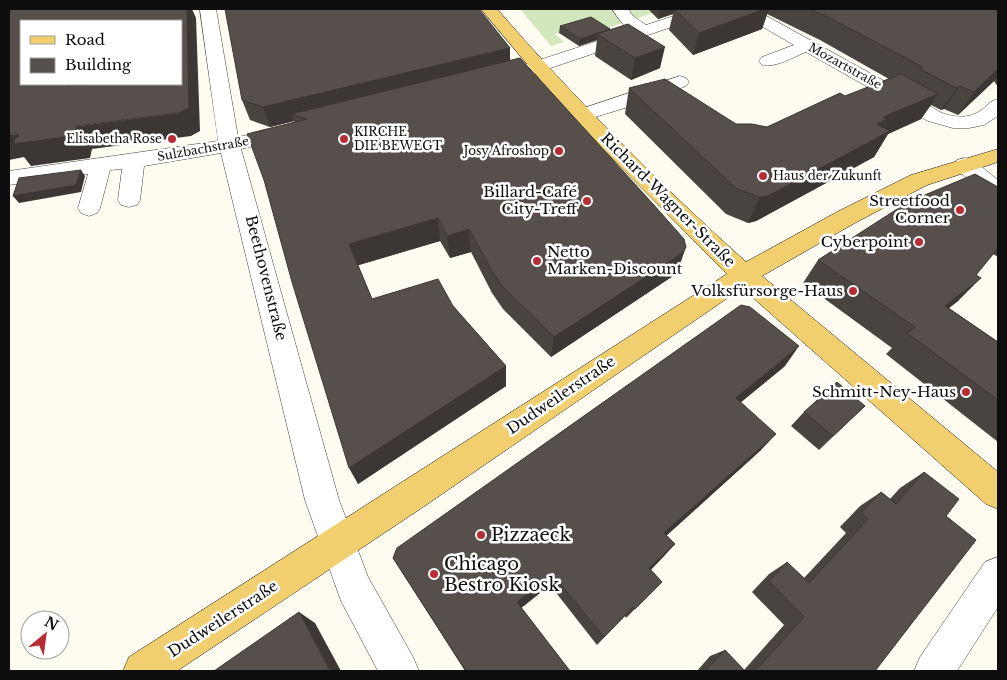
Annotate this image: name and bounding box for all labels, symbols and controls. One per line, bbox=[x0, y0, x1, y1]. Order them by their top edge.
legend bbox=[20, 20, 182, 85]
text: Road bbox=[65, 30, 105, 49]
street label: Mozartstraße bbox=[806, 39, 885, 92]
text: Building bbox=[65, 55, 132, 74]
place label: KIRCHE DIE BEWEGT bbox=[354, 124, 442, 153]
street label: Richard-Wagner-Straße bbox=[597, 128, 740, 271]
place label: Elisabetha Rose bbox=[66, 131, 162, 146]
street label: Sulzbachstraße bbox=[156, 133, 250, 164]
marker: Elisabetha Rose bbox=[166, 133, 178, 145]
marker: KIRCHE DIE BEWEGT bbox=[338, 133, 350, 145]
place label: Josy Afroshop bbox=[462, 143, 549, 158]
marker: Josy Afroshop bbox=[553, 145, 565, 157]
place label: Haus der Zukunft bbox=[773, 168, 882, 183]
marker: Haus der Zukunft bbox=[757, 170, 769, 182]
place label: Billard-Café City-Treff bbox=[483, 182, 579, 218]
place label: Streetfood Corner bbox=[869, 191, 951, 227]
marker: Billard-Café City-Treff bbox=[581, 195, 593, 207]
marker: Streetfood Corner bbox=[954, 204, 966, 216]
street label: Beethovenstraße bbox=[242, 213, 291, 343]
place label: Cyberpoint bbox=[821, 232, 909, 251]
marker: Cyberpoint bbox=[913, 236, 925, 248]
place label: Netto Marken-Discount bbox=[547, 242, 683, 278]
marker: Netto Marken-Discount bbox=[531, 255, 543, 267]
place label: Volksfürsorge-Haus bbox=[690, 281, 843, 300]
marker: Volksfürsorge-Haus bbox=[847, 285, 859, 297]
street label: Dudweilerstraße bbox=[503, 351, 619, 438]
place label: Schmitt-Ney-Haus bbox=[812, 382, 956, 401]
marker: Schmitt-Ney-Haus bbox=[960, 386, 972, 398]
place label: Pizzaeck bbox=[491, 524, 571, 546]
marker: Pizzaeck bbox=[475, 529, 487, 541]
place label: Chicago Bestro Kiosk bbox=[444, 553, 560, 596]
marker: Chicago Bestro Kiosk bbox=[428, 568, 440, 580]
street label: Dudweilerstraße bbox=[164, 576, 281, 661]
north arrow bbox=[20, 610, 70, 660]
text: N bbox=[41, 613, 61, 635]

